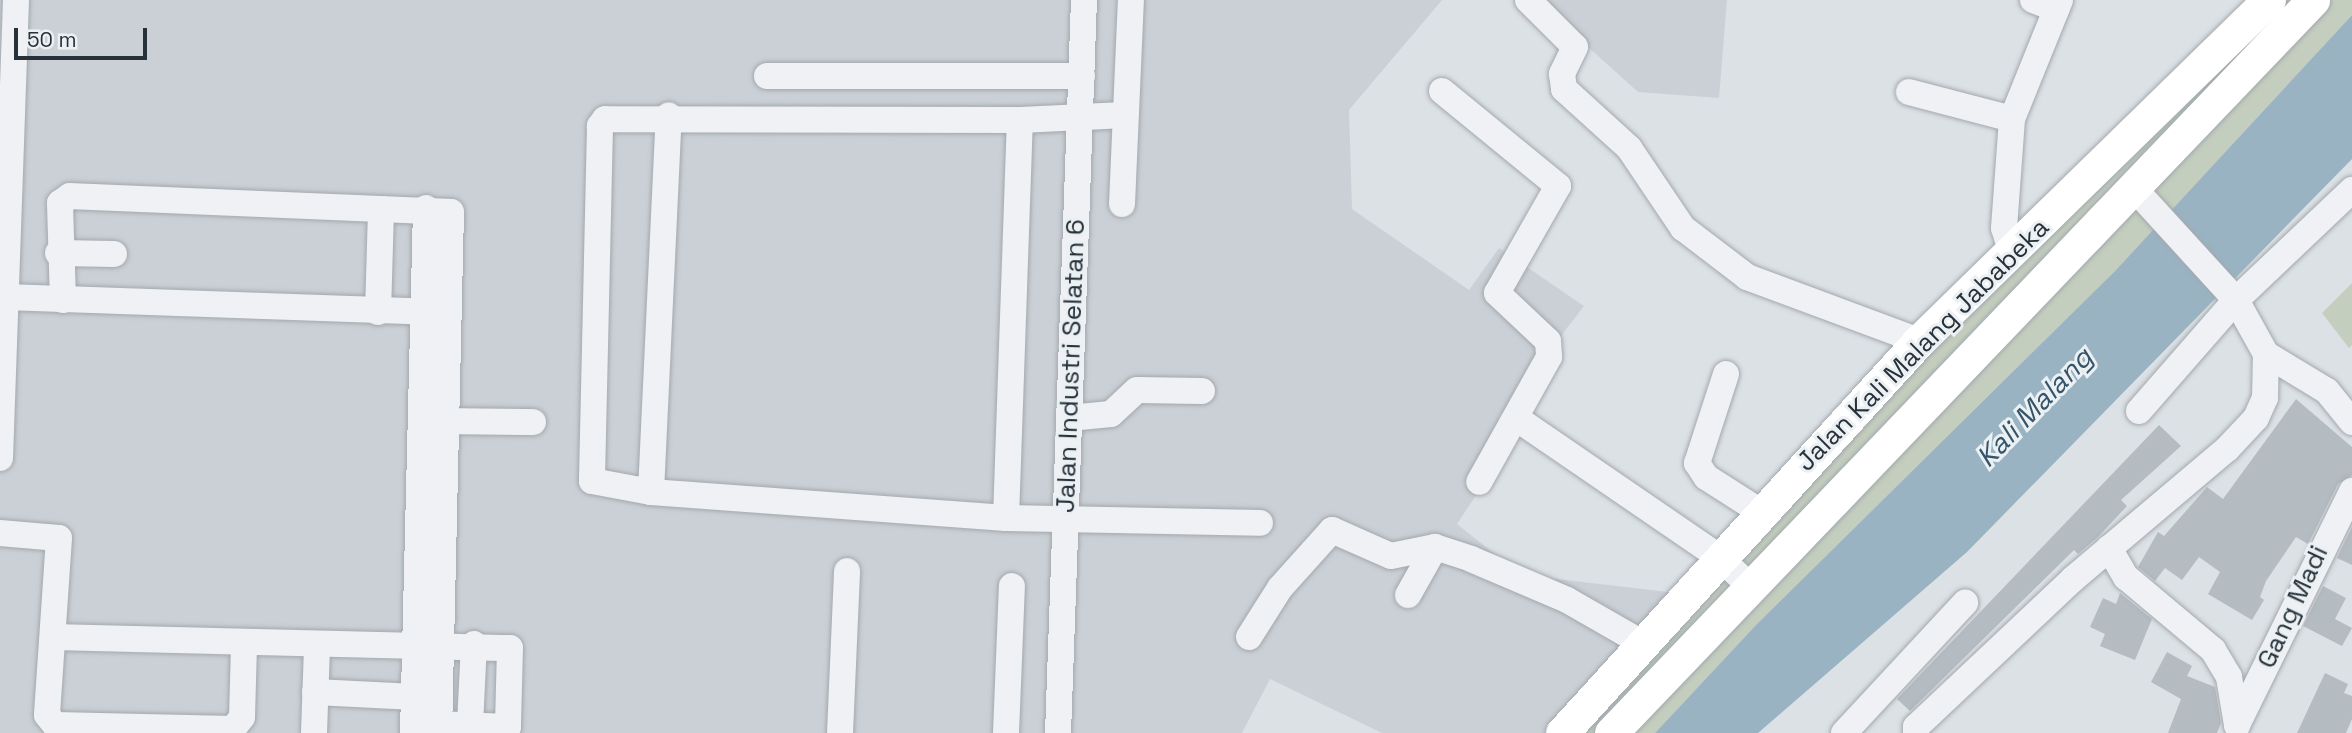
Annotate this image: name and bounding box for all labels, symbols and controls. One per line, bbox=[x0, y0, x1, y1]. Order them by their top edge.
scale bar bbox=[18, 14, 150, 58]
text: 50 m bbox=[27, 26, 77, 53]
street label: Jalan Kali Malang Jababeka bbox=[1790, 212, 2056, 478]
street label: Jalan Industri Selatan 6 bbox=[1050, 219, 1092, 513]
water label: Kali Malang bbox=[1969, 340, 2099, 474]
street label: Gang Madi bbox=[2251, 541, 2335, 673]

